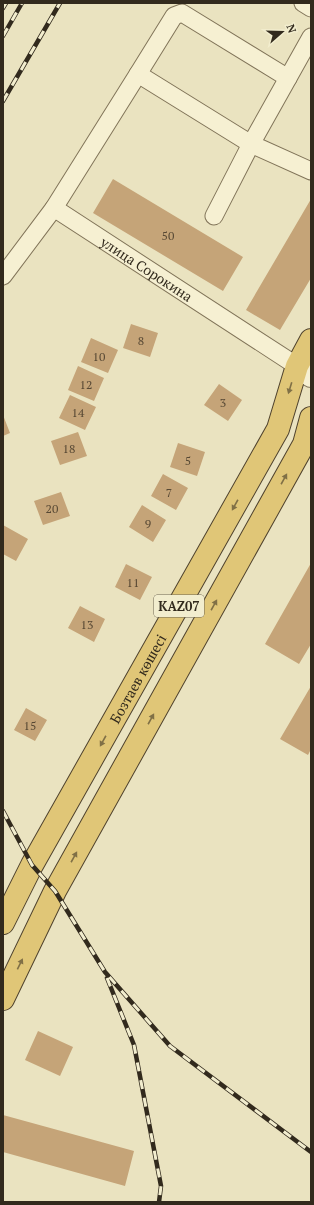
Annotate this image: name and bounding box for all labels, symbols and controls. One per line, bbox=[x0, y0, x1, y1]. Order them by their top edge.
north arrow bbox=[262, 12, 302, 52]
text: N bbox=[283, 22, 300, 36]
house number: 50 bbox=[162, 228, 174, 243]
street label: улица Сорокина bbox=[97, 231, 197, 305]
house number: 8 bbox=[138, 333, 144, 348]
house number: 10 bbox=[93, 349, 105, 364]
house number: 12 bbox=[80, 377, 92, 392]
one-way arrow bbox=[287, 383, 293, 395]
house number: 3 bbox=[220, 395, 226, 410]
house number: 14 bbox=[72, 405, 85, 420]
house number: 18 bbox=[63, 441, 75, 456]
house number: 5 bbox=[185, 453, 191, 468]
one-way arrow bbox=[281, 474, 287, 485]
house number: 7 bbox=[166, 485, 172, 500]
one-way arrow bbox=[232, 499, 238, 511]
house number: 20 bbox=[46, 501, 58, 516]
house number: 9 bbox=[145, 516, 151, 531]
house number: 11 bbox=[127, 575, 139, 590]
road number: KAZ07 bbox=[154, 595, 204, 617]
one-way arrow bbox=[210, 599, 217, 611]
house number: 13 bbox=[81, 617, 93, 632]
street label: Бозтаев көшесі bbox=[105, 631, 170, 726]
one-way arrow bbox=[147, 713, 154, 725]
house number: 15 bbox=[24, 718, 36, 733]
one-way arrow bbox=[99, 735, 106, 747]
one-way arrow bbox=[70, 851, 77, 863]
one-way arrow bbox=[17, 958, 23, 970]

